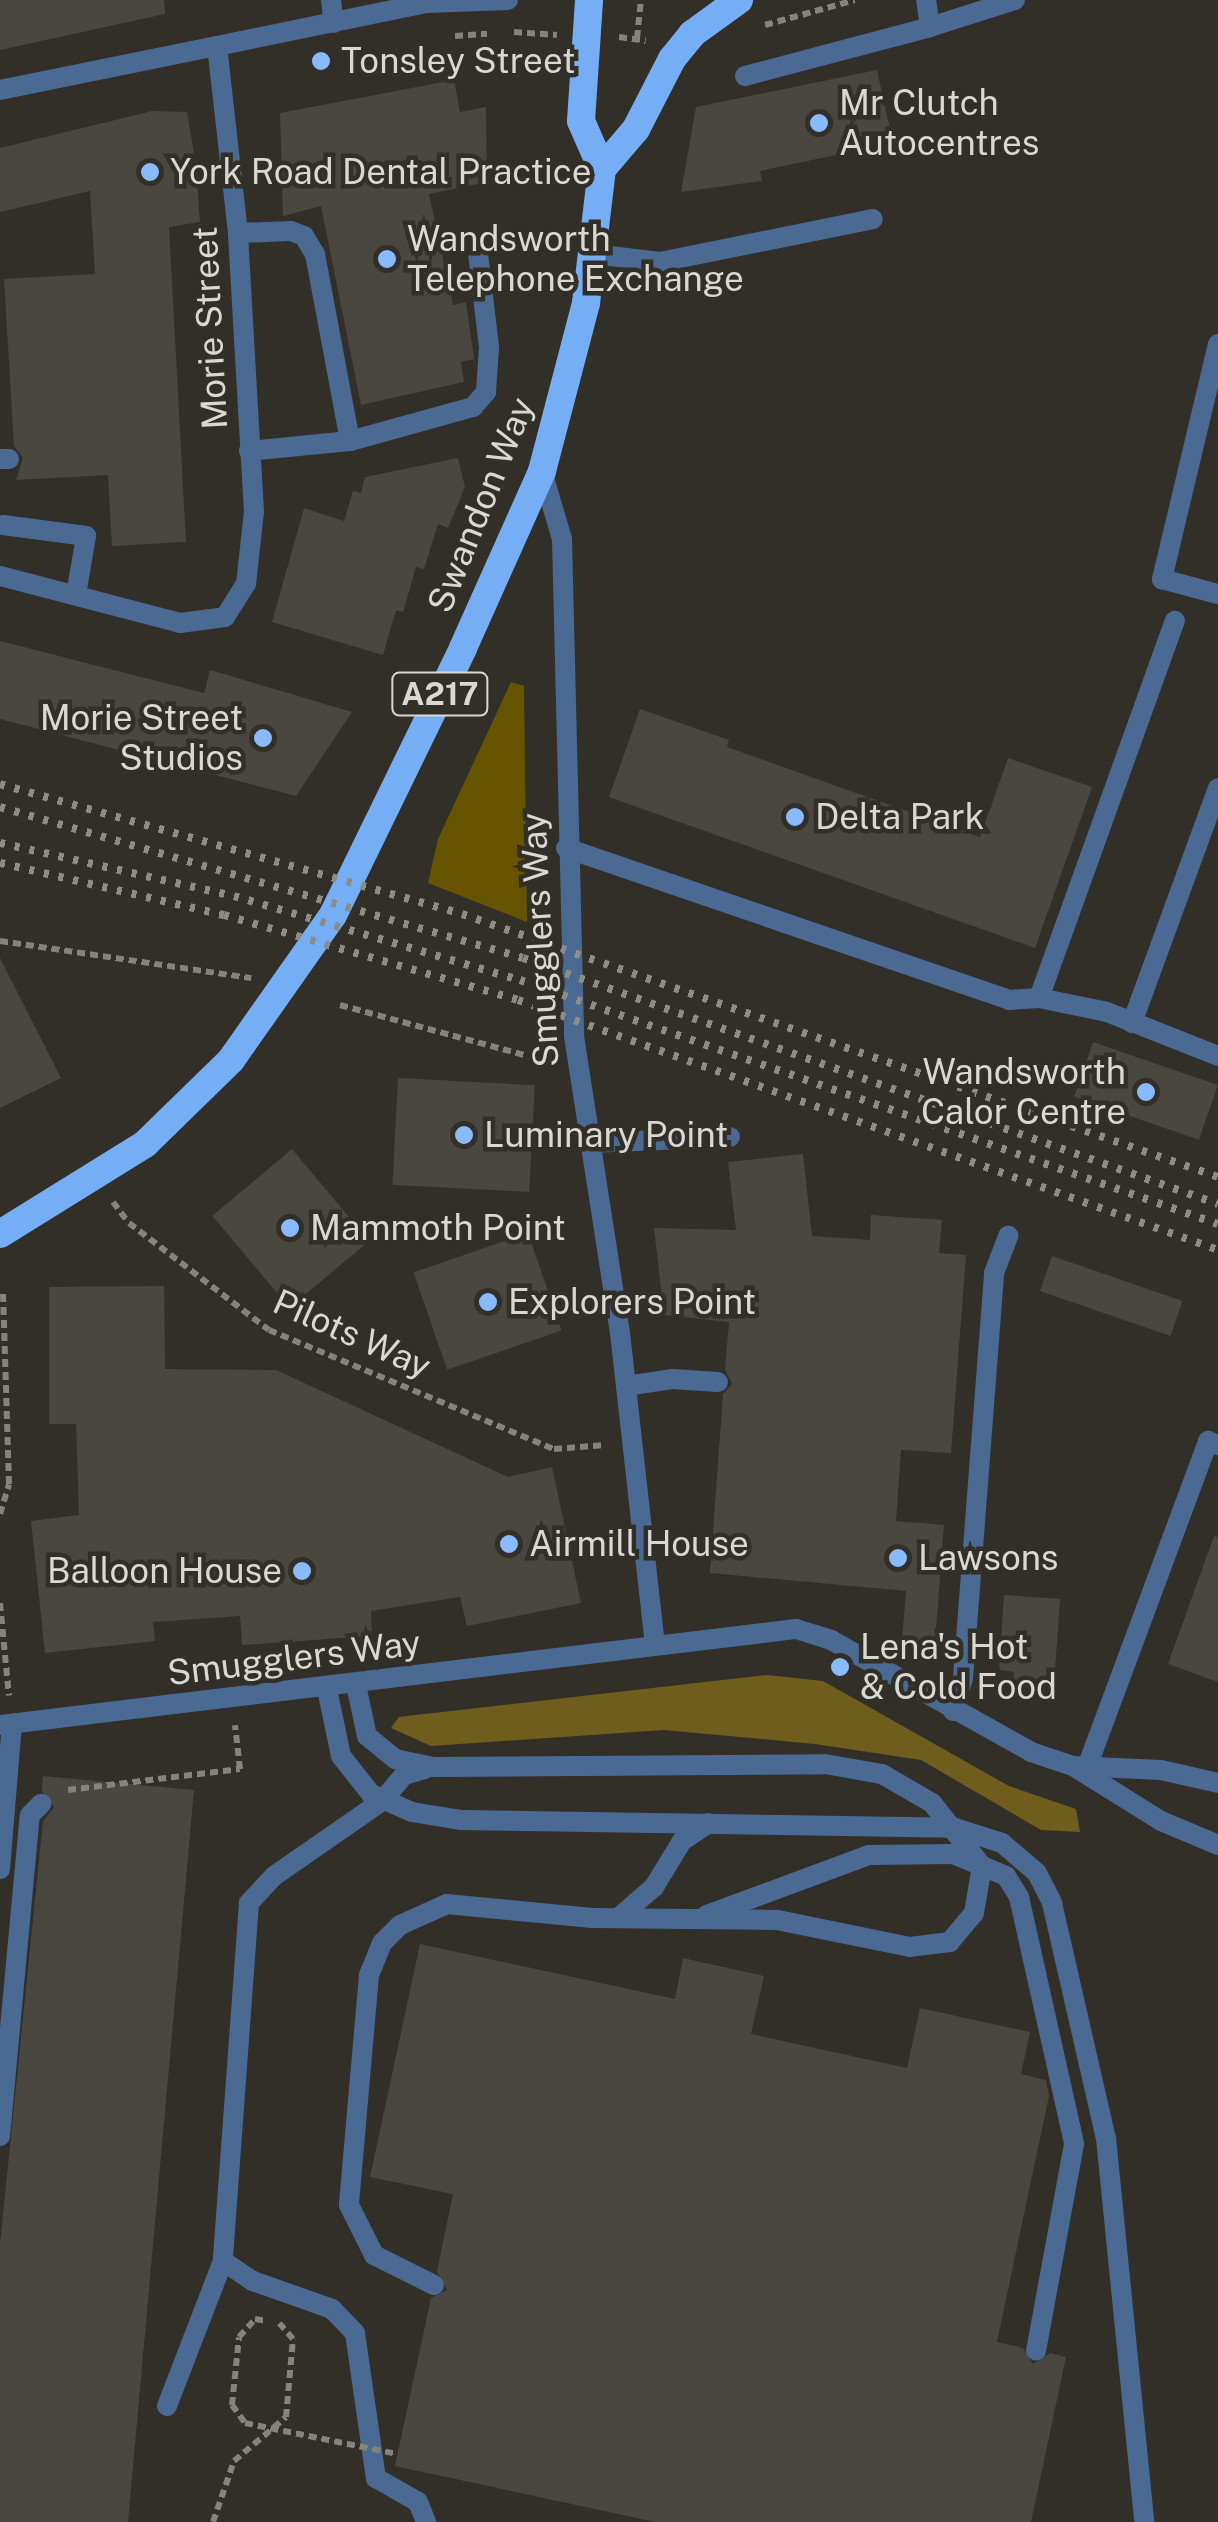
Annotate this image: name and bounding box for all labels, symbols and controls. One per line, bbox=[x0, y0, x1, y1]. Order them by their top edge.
place label: Tonsley Street bbox=[341, 40, 576, 82]
marker: Tonsley Street bbox=[310, 50, 332, 72]
place label: Mr Clutch Autocentres bbox=[839, 82, 1039, 164]
marker: Mr Clutch Autocentres bbox=[808, 112, 830, 134]
place label: York Road Dental Practice bbox=[170, 151, 591, 193]
marker: York Road Dental Practice bbox=[139, 161, 161, 183]
place label: Wandsworth Telephone Exchange bbox=[407, 218, 744, 300]
street label: Morie Street bbox=[184, 225, 236, 431]
marker: Wandsworth Telephone Exchange bbox=[376, 248, 398, 270]
street label: Swandon Way bbox=[419, 391, 543, 619]
road number: A217 bbox=[390, 667, 490, 721]
place label: Morie Street Studios bbox=[40, 697, 243, 779]
marker: Morie Street Studios bbox=[252, 727, 274, 749]
place label: Delta Park bbox=[815, 796, 984, 838]
marker: Delta Park bbox=[784, 806, 806, 828]
street label: Smugglers Way bbox=[512, 811, 568, 1069]
place label: Wandsworth Calor Centre bbox=[921, 1051, 1126, 1133]
marker: Wandsworth Calor Centre bbox=[1135, 1081, 1157, 1103]
place label: Luminary Point bbox=[484, 1114, 729, 1156]
marker: Luminary Point bbox=[453, 1124, 475, 1146]
place label: Mammoth Point bbox=[310, 1207, 566, 1249]
marker: Mammoth Point bbox=[279, 1217, 301, 1239]
street label: Pilots Way bbox=[266, 1280, 438, 1388]
place label: Explorers Point bbox=[508, 1281, 756, 1323]
marker: Explorers Point bbox=[477, 1291, 499, 1313]
place label: Airmill House bbox=[529, 1523, 749, 1565]
marker: Airmill House bbox=[498, 1533, 520, 1555]
place label: Lawsons bbox=[918, 1537, 1059, 1579]
marker: Lawsons bbox=[887, 1547, 909, 1569]
place label: Balloon House bbox=[47, 1550, 282, 1592]
marker: Balloon House bbox=[291, 1560, 313, 1582]
street label: Smugglers Way bbox=[165, 1622, 423, 1694]
place label: Lena's Hot & Cold Food bbox=[860, 1626, 1057, 1708]
marker: Lena's Hot & Cold Food bbox=[829, 1656, 851, 1678]

